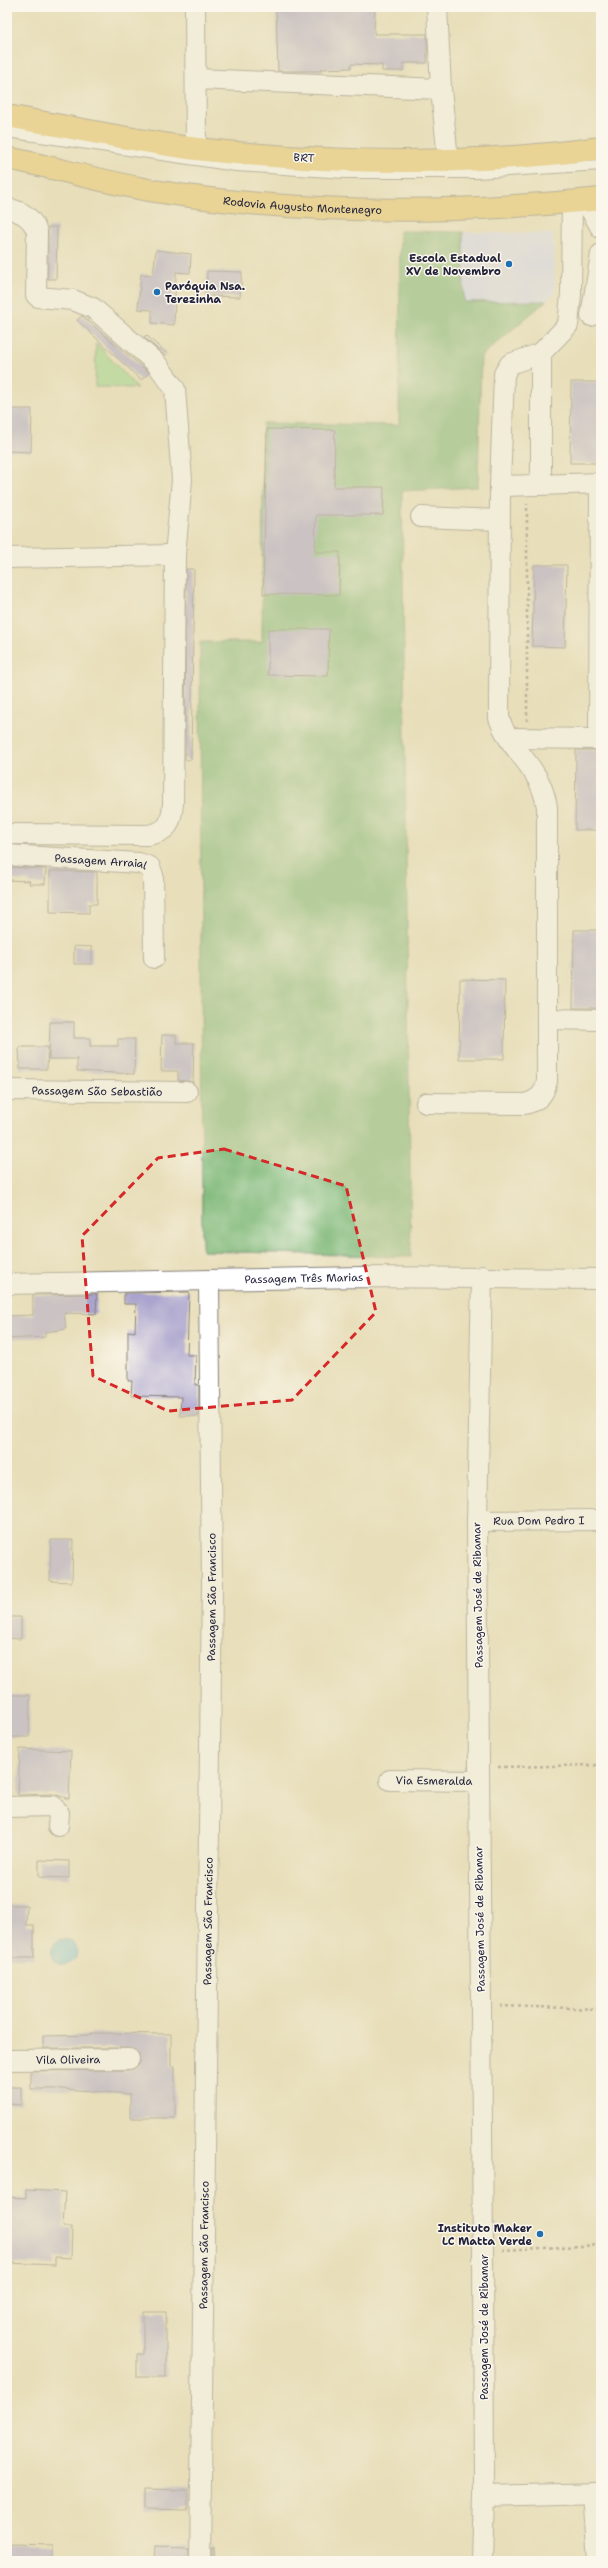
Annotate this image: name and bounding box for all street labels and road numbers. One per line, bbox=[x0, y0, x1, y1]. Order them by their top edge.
street label: BRT bbox=[293, 150, 315, 166]
street label: Rodovia Augusto Montenegro bbox=[222, 193, 382, 217]
street label: Passagem Arraial bbox=[54, 850, 150, 873]
street label: Passagem São Sebastião bbox=[32, 1083, 163, 1099]
street label: Passagem Três Marias bbox=[244, 1269, 364, 1287]
street label: Rua Dom Pedro I bbox=[493, 1513, 585, 1528]
street label: Passagem José de Ribamar bbox=[469, 1522, 487, 1668]
street label: Passagem São Francisco bbox=[204, 1533, 220, 1661]
street label: Via Esmeralda bbox=[396, 1773, 473, 1788]
street label: Passagem José de Ribamar bbox=[471, 1846, 489, 1992]
street label: Passagem São Francisco bbox=[200, 1856, 216, 1985]
street label: Vila Oliveira bbox=[36, 2052, 101, 2067]
street label: Passagem São Francisco bbox=[196, 2180, 212, 2309]
street label: Passagem José de Ribamar bbox=[477, 2254, 492, 2400]

